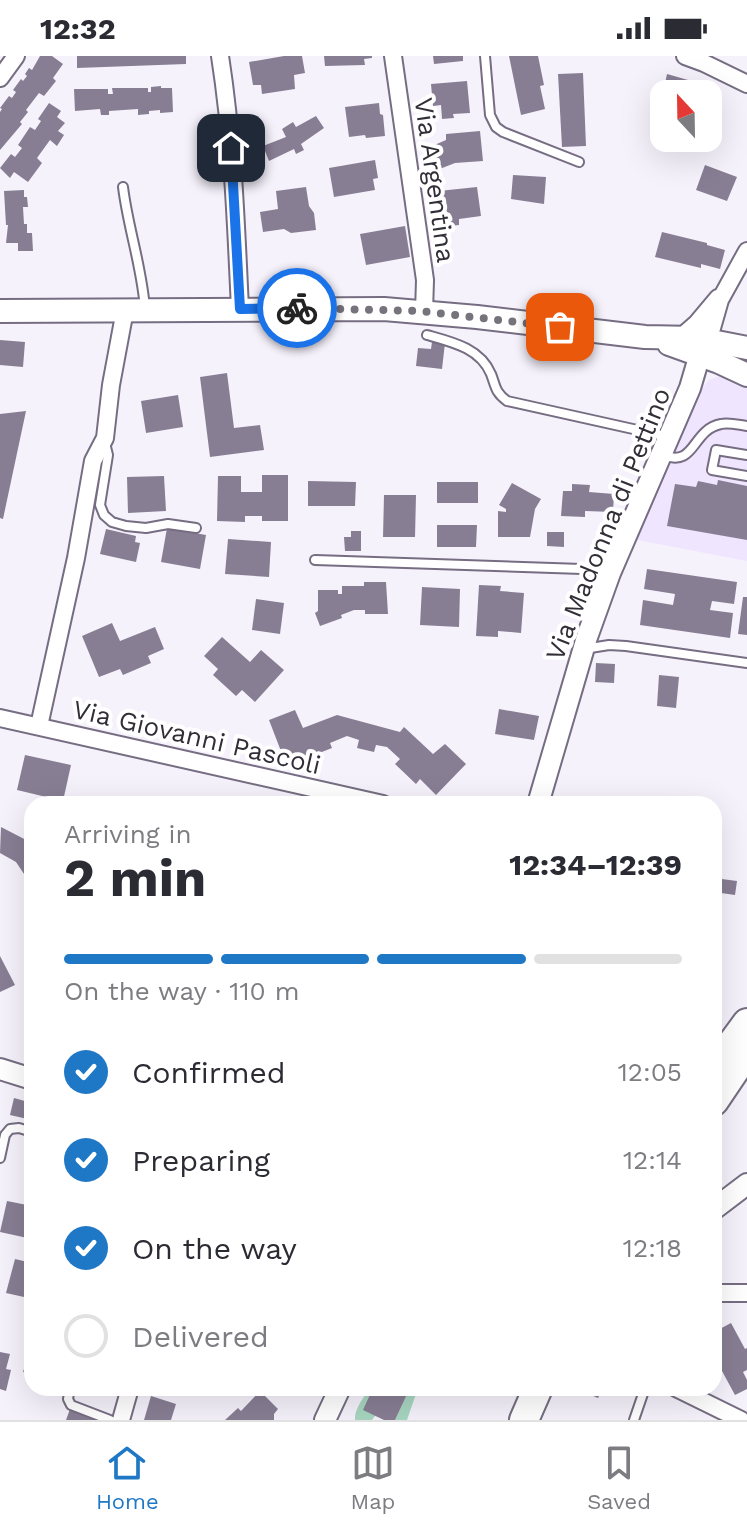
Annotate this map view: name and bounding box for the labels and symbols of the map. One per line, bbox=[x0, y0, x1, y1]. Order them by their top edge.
north arrow bbox=[650, 80, 722, 152]
street label: Via Argentina bbox=[409, 96, 461, 265]
pin bbox=[197, 114, 265, 182]
courier bbox=[257, 268, 337, 348]
pin bbox=[526, 293, 594, 361]
street label: Via Madonna di Pettino bbox=[539, 383, 677, 665]
street label: Via Giovanni Pascoli bbox=[70, 694, 324, 780]

